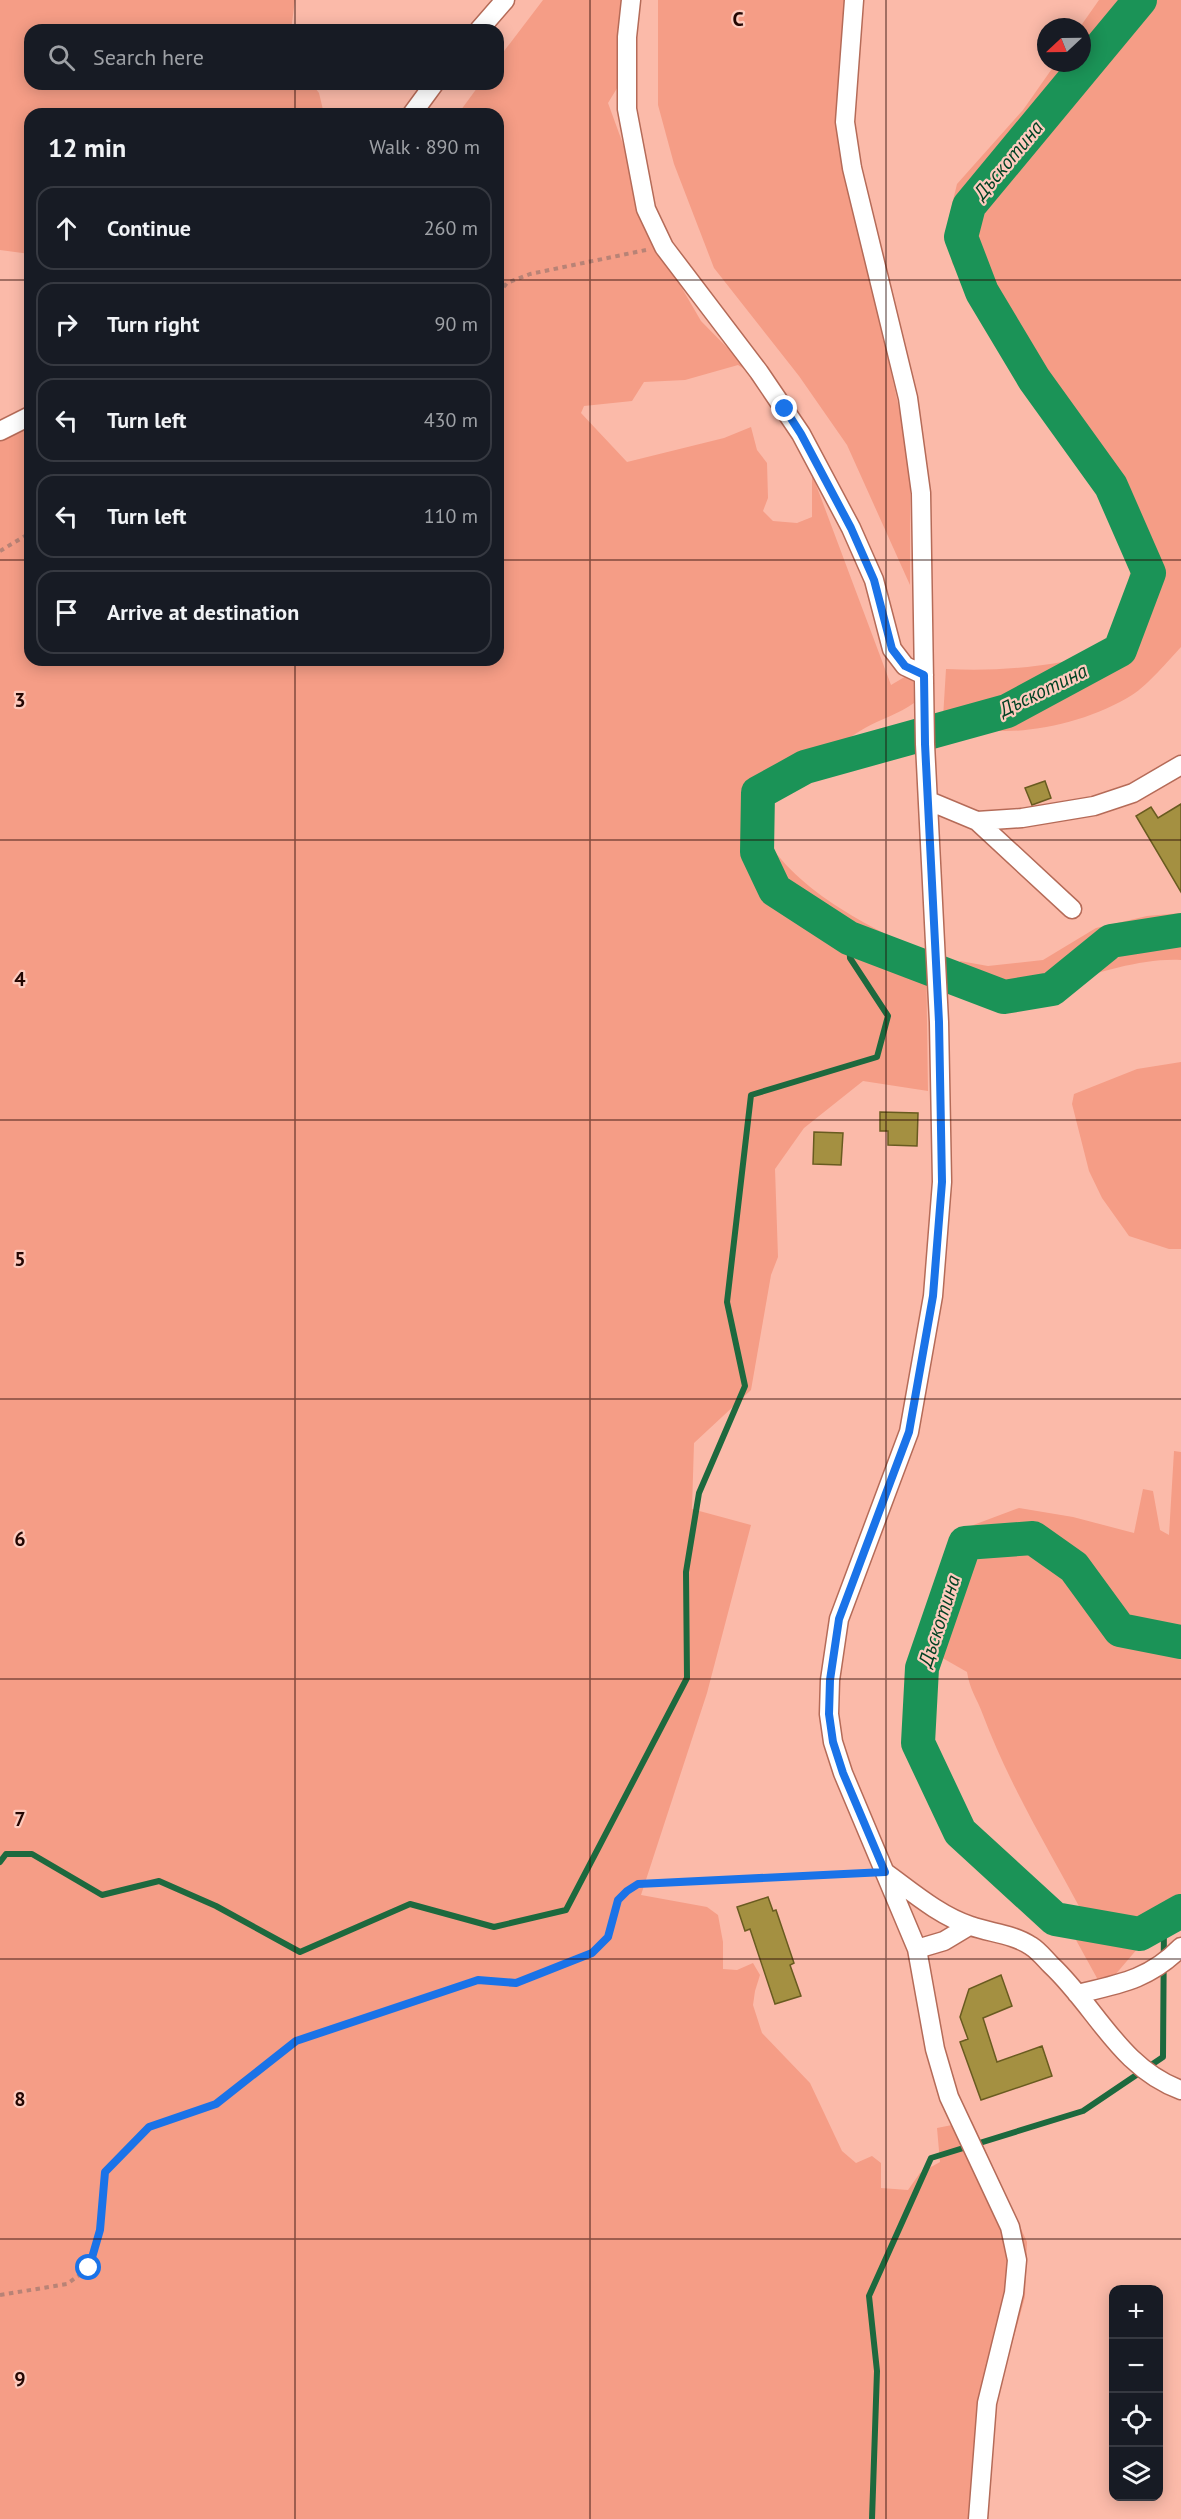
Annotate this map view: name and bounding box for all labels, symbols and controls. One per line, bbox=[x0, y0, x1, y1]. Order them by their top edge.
text: C bbox=[732, 6, 744, 32]
north arrow bbox=[1037, 18, 1091, 72]
search box bbox=[24, 24, 504, 90]
icon: search bbox=[45, 41, 78, 74]
text: Search here bbox=[93, 43, 204, 71]
water label: Дъскотина bbox=[966, 115, 1049, 206]
text: 12 min bbox=[48, 131, 126, 164]
text: Walk · 890 m bbox=[369, 134, 480, 160]
icon: ahead bbox=[50, 212, 83, 245]
text: Continue bbox=[107, 214, 191, 242]
text: 260 m bbox=[424, 215, 478, 241]
icon: right bbox=[50, 308, 83, 341]
text: Turn right bbox=[107, 310, 199, 338]
text: 90 m bbox=[435, 311, 478, 337]
route end bbox=[771, 395, 797, 421]
icon: left bbox=[50, 404, 83, 437]
text: Turn left bbox=[107, 406, 187, 434]
text: 430 m bbox=[424, 407, 478, 433]
icon: left bbox=[50, 500, 83, 533]
text: Turn left bbox=[107, 502, 187, 530]
text: 110 m bbox=[424, 503, 478, 529]
icon: arrive bbox=[50, 596, 83, 629]
text: Arrive at destination bbox=[107, 598, 299, 626]
water label: Дъскотина bbox=[993, 657, 1092, 723]
text: 3 bbox=[14, 687, 26, 713]
text: 4 bbox=[14, 966, 26, 992]
text: 5 bbox=[14, 1246, 26, 1272]
text: 6 bbox=[14, 1526, 26, 1552]
water label: Дъскотина bbox=[911, 1572, 966, 1672]
text: 7 bbox=[14, 1806, 26, 1832]
text: 8 bbox=[14, 2086, 26, 2112]
route start bbox=[75, 2254, 101, 2280]
map controls bbox=[1109, 2285, 1163, 2501]
button: + bbox=[1109, 2285, 1163, 2339]
button: − bbox=[1109, 2339, 1163, 2393]
text: 9 bbox=[14, 2366, 26, 2392]
button: locate bbox=[1109, 2393, 1163, 2447]
button: layers bbox=[1109, 2447, 1163, 2501]

